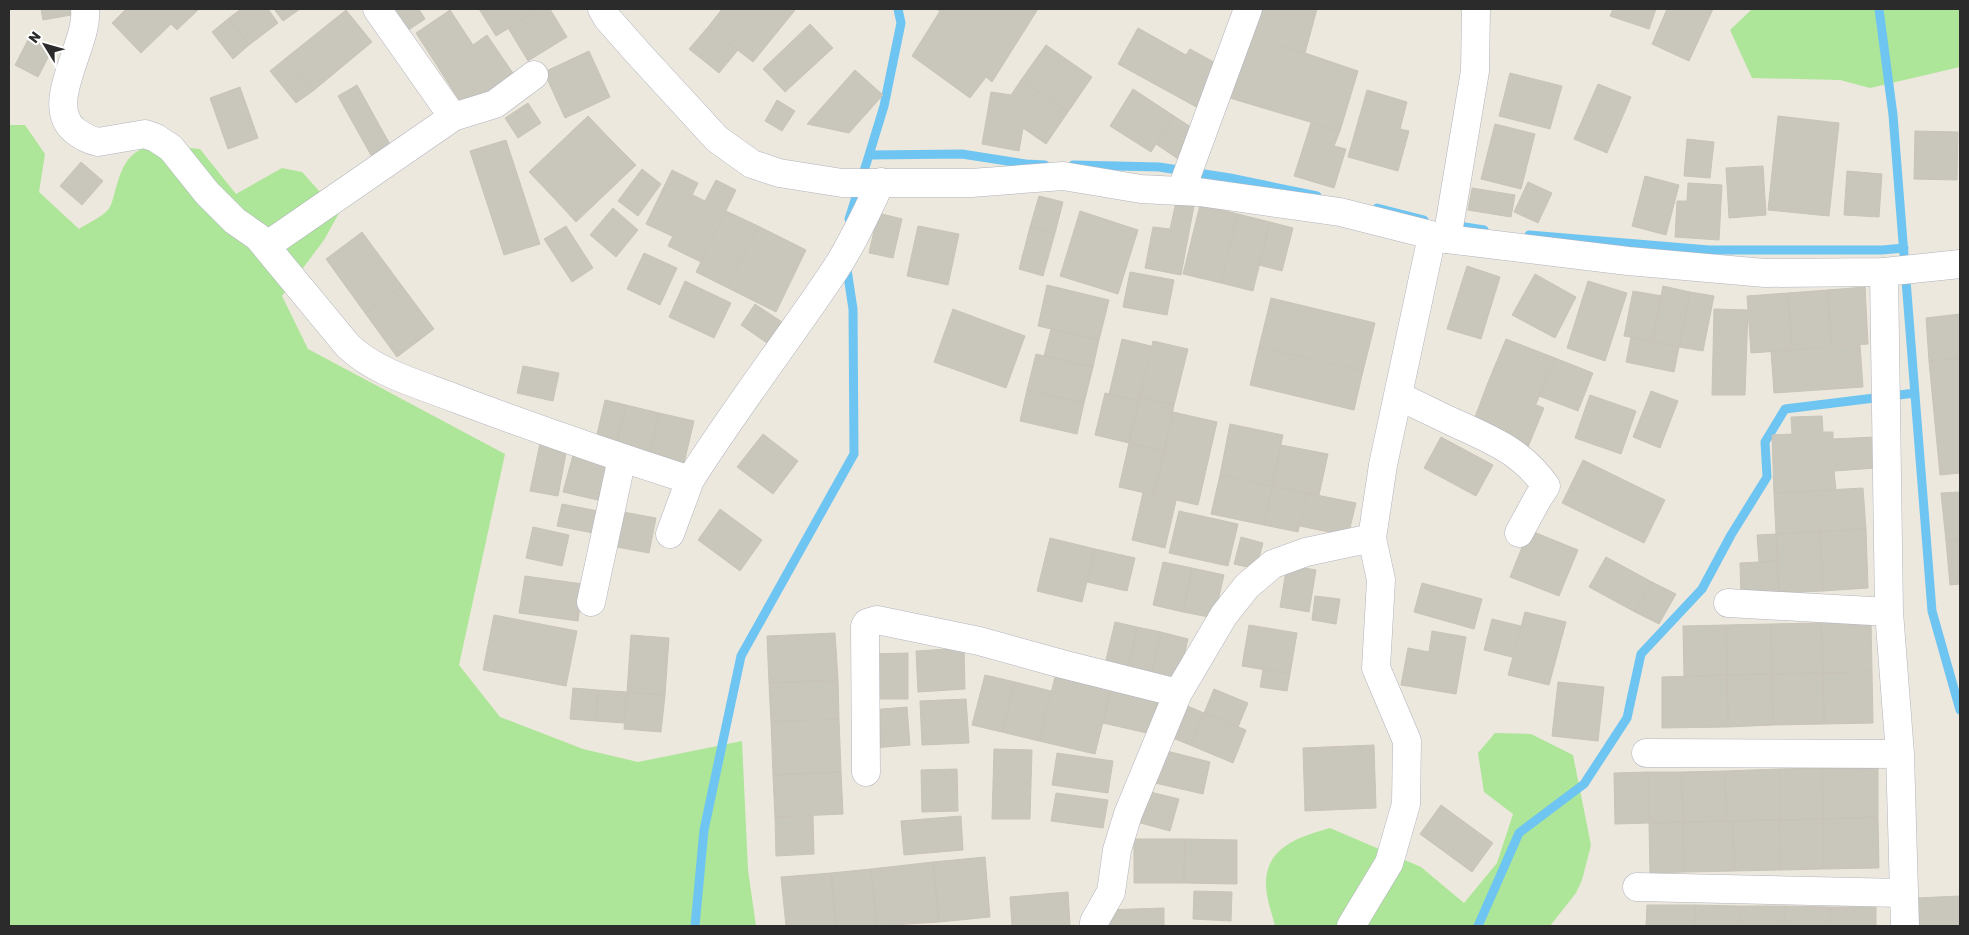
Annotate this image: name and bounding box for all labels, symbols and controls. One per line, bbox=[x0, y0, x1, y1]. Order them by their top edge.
north arrow bbox=[20, 20, 70, 70]
text: N bbox=[25, 28, 45, 47]

